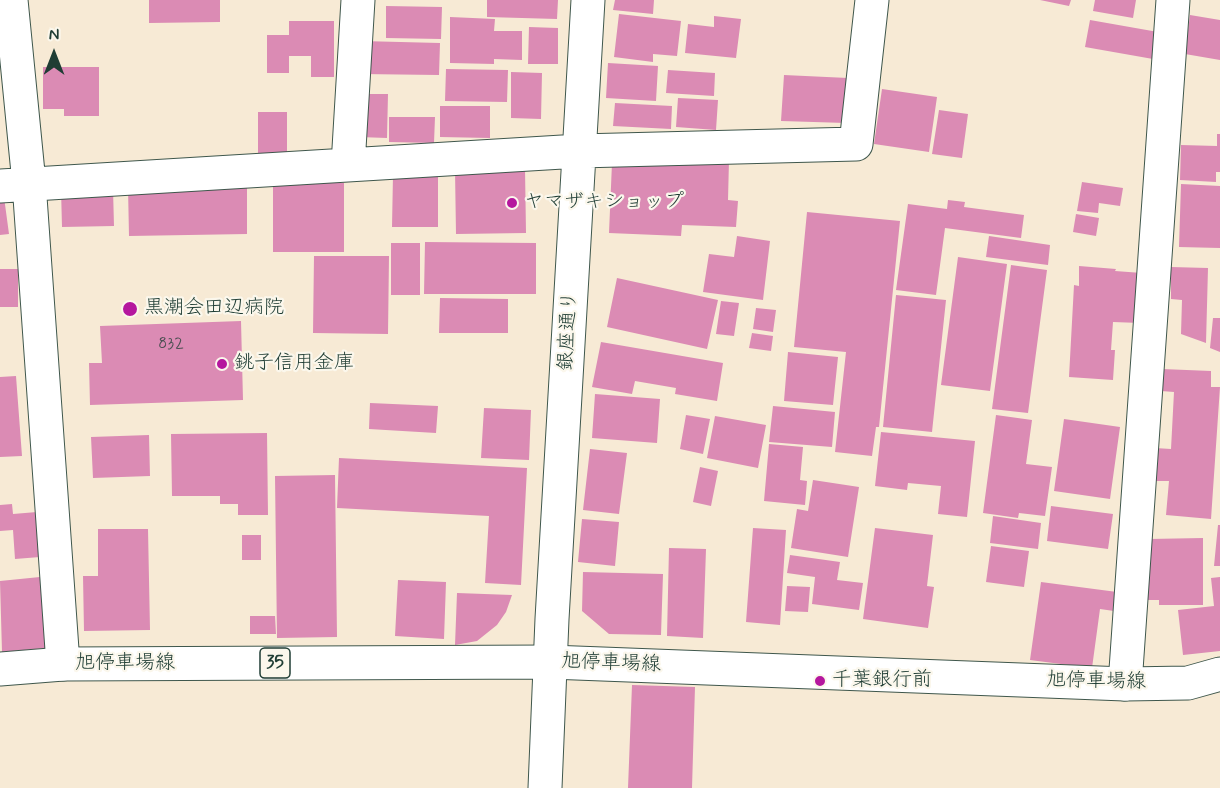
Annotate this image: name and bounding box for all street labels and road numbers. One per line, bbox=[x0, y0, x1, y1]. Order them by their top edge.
street label: 銀座通り bbox=[555, 290, 583, 372]
road number: 35 bbox=[260, 648, 290, 678]
street label: 旭停車場線 bbox=[561, 650, 661, 678]
street label: 旭停車場線 bbox=[75, 652, 175, 676]
street label: 旭停車場線 bbox=[1046, 669, 1146, 695]

